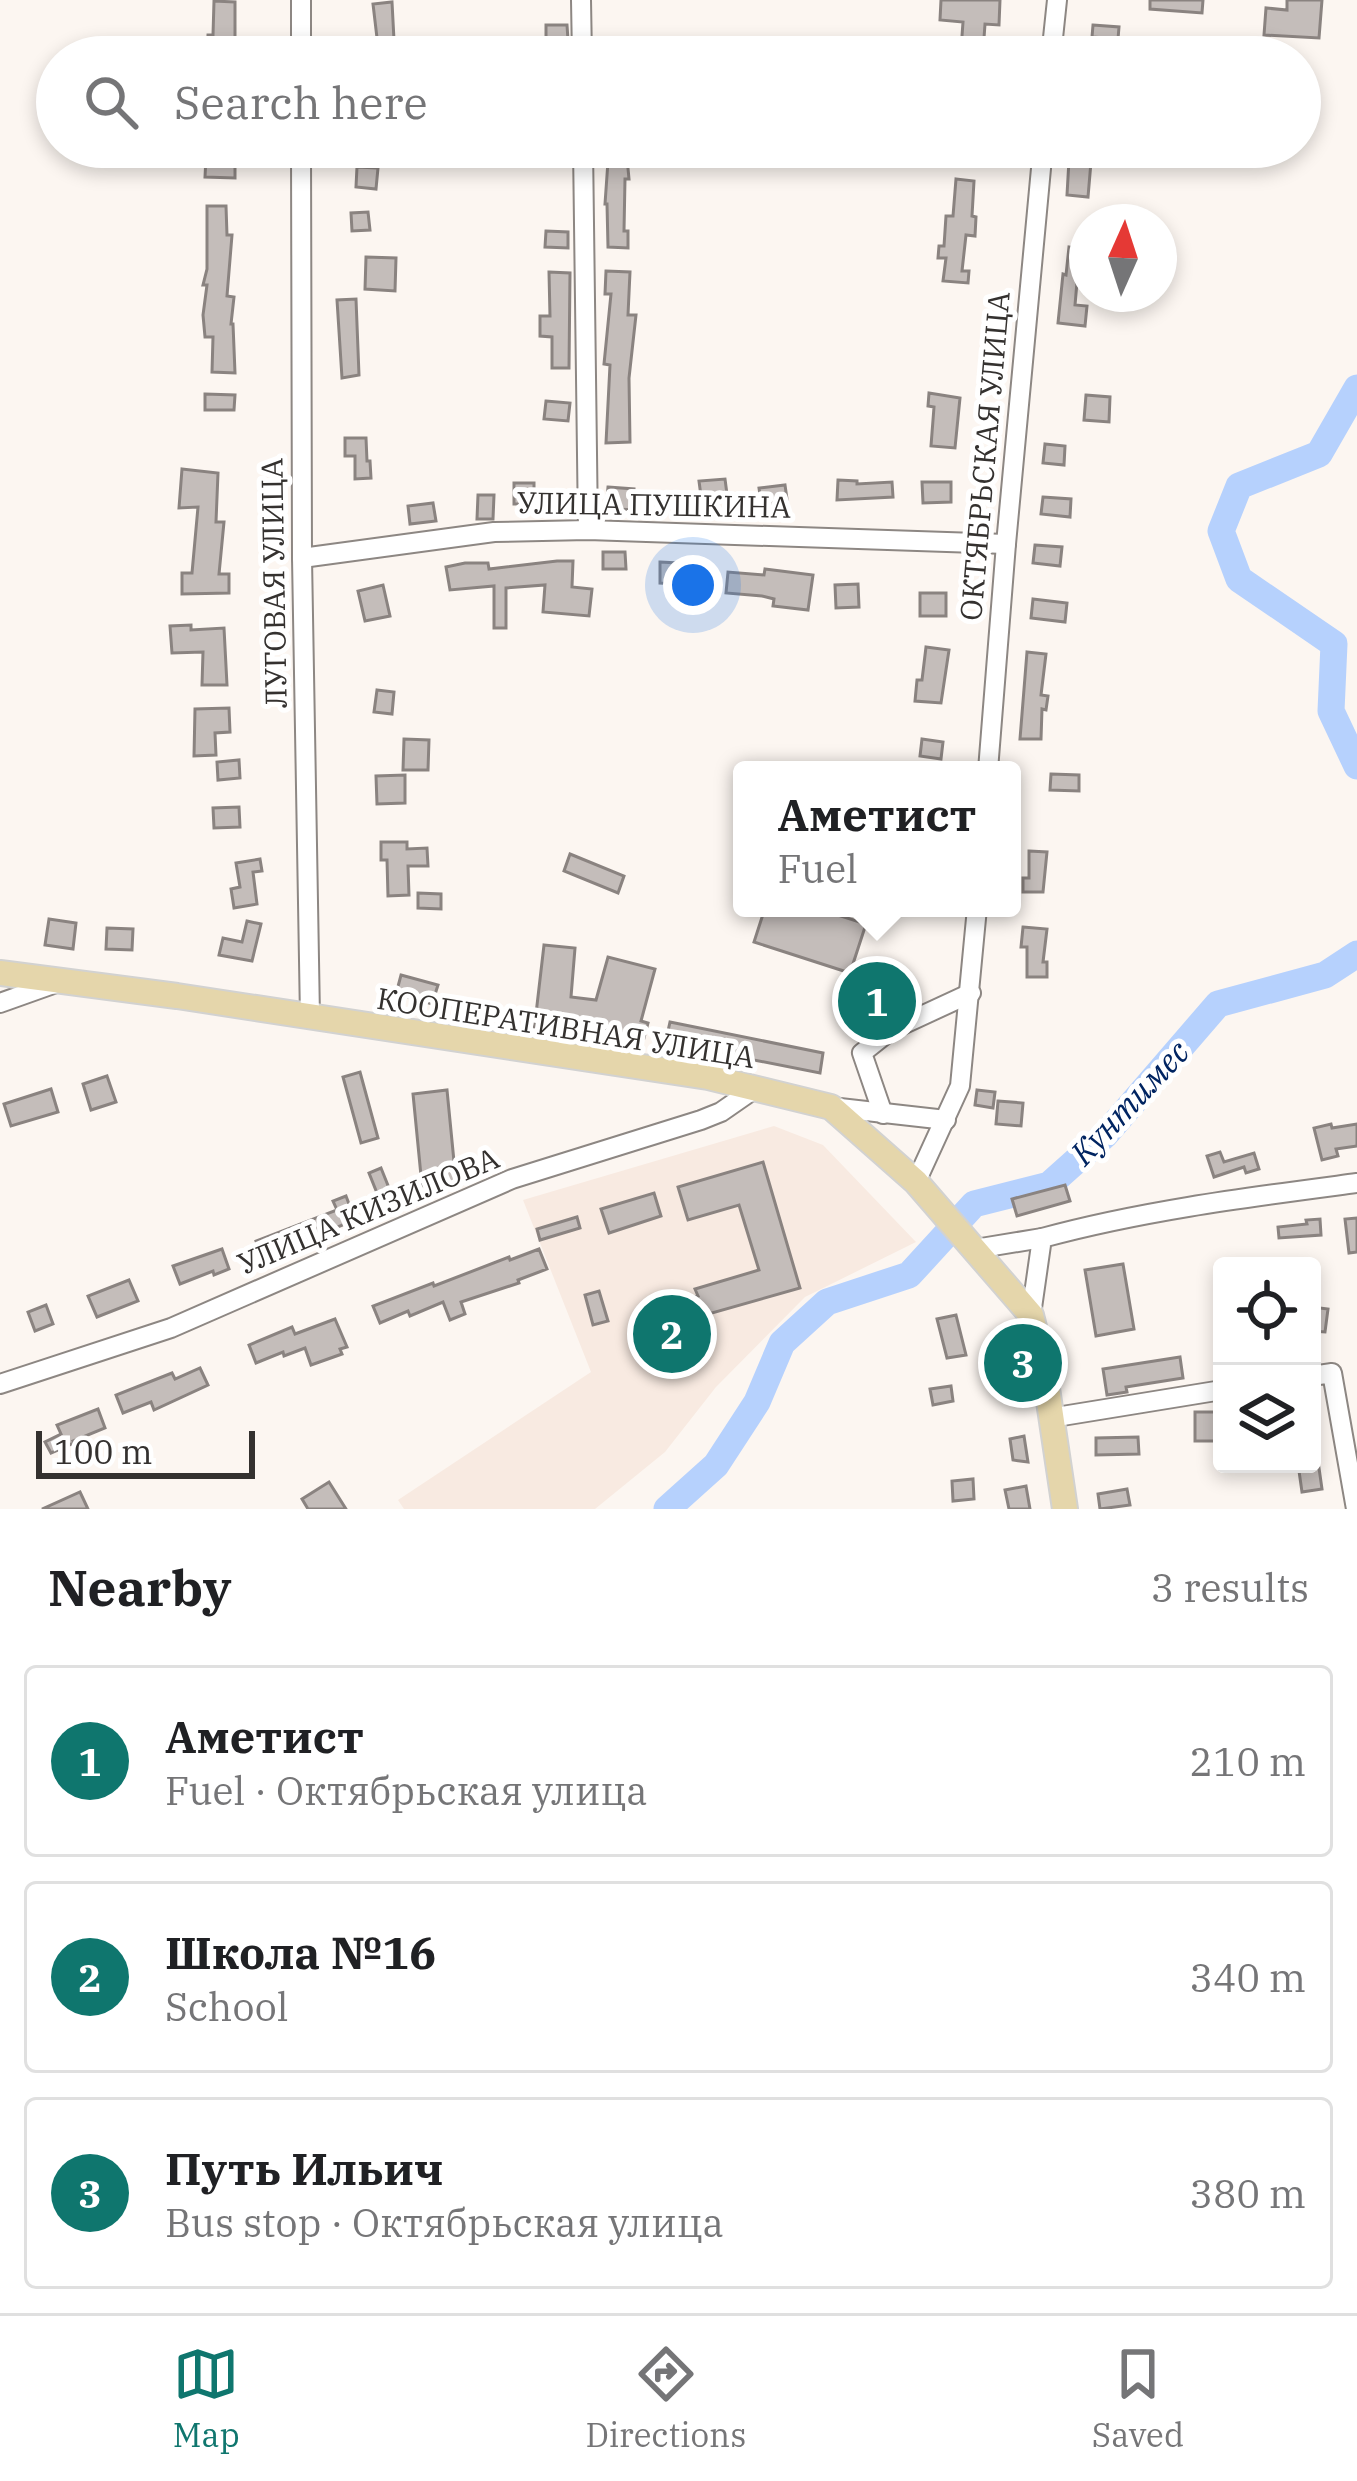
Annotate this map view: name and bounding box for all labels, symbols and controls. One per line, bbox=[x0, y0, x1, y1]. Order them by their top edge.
search box bbox=[36, 36, 1321, 168]
icon: search bbox=[78, 69, 144, 135]
text: Search here bbox=[174, 73, 428, 131]
north arrow bbox=[1069, 204, 1177, 312]
street label: ОКТЯБРЬСКАЯ УЛИЦА bbox=[950, 289, 1018, 622]
street label: ЛУГОВАЯ УЛИЦА bbox=[251, 457, 295, 709]
street label: УЛИЦА ПУШКИНА bbox=[517, 482, 792, 526]
your location bbox=[663, 555, 723, 615]
popup bbox=[733, 761, 1021, 917]
text: Аметист bbox=[778, 785, 976, 843]
text: Fuel bbox=[778, 843, 858, 894]
pin: 1 bbox=[838, 956, 916, 1046]
street label: КООПЕРАТИВНАЯ УЛИЦА bbox=[374, 978, 758, 1076]
water label: Кунтимес bbox=[1060, 1031, 1198, 1174]
street label: УЛИЦА КИЗИЛОВА bbox=[231, 1137, 505, 1283]
map controls bbox=[1213, 1257, 1321, 1473]
button: locate bbox=[1213, 1257, 1321, 1365]
pin: 2 bbox=[633, 1289, 711, 1379]
pin: 3 bbox=[984, 1318, 1062, 1408]
button: layers bbox=[1213, 1365, 1321, 1473]
scale bar bbox=[36, 1425, 255, 1478]
text: 100 m bbox=[54, 1430, 153, 1473]
text: Nearby bbox=[48, 1554, 232, 1620]
text: 3 results bbox=[1151, 1562, 1309, 1613]
text: Аметист bbox=[165, 1707, 364, 1765]
text: 1 bbox=[78, 1736, 102, 1787]
text: 210 m bbox=[1190, 1736, 1306, 1787]
text: Fuel · Октябрьская улица bbox=[165, 1765, 648, 1816]
text: Школа №16 bbox=[165, 1923, 436, 1981]
text: 2 bbox=[78, 1952, 102, 2003]
text: 340 m bbox=[1190, 1952, 1306, 2003]
text: School bbox=[165, 1981, 288, 2032]
text: Путь Ильич bbox=[165, 2139, 443, 2197]
text: 3 bbox=[78, 2168, 102, 2219]
text: 380 m bbox=[1190, 2168, 1306, 2219]
text: Bus stop · Октябрьская улица bbox=[165, 2197, 724, 2248]
tab: Map bbox=[173, 2341, 240, 2456]
tab: Directions bbox=[585, 2341, 746, 2456]
tab: Saved bbox=[1092, 2341, 1184, 2456]

